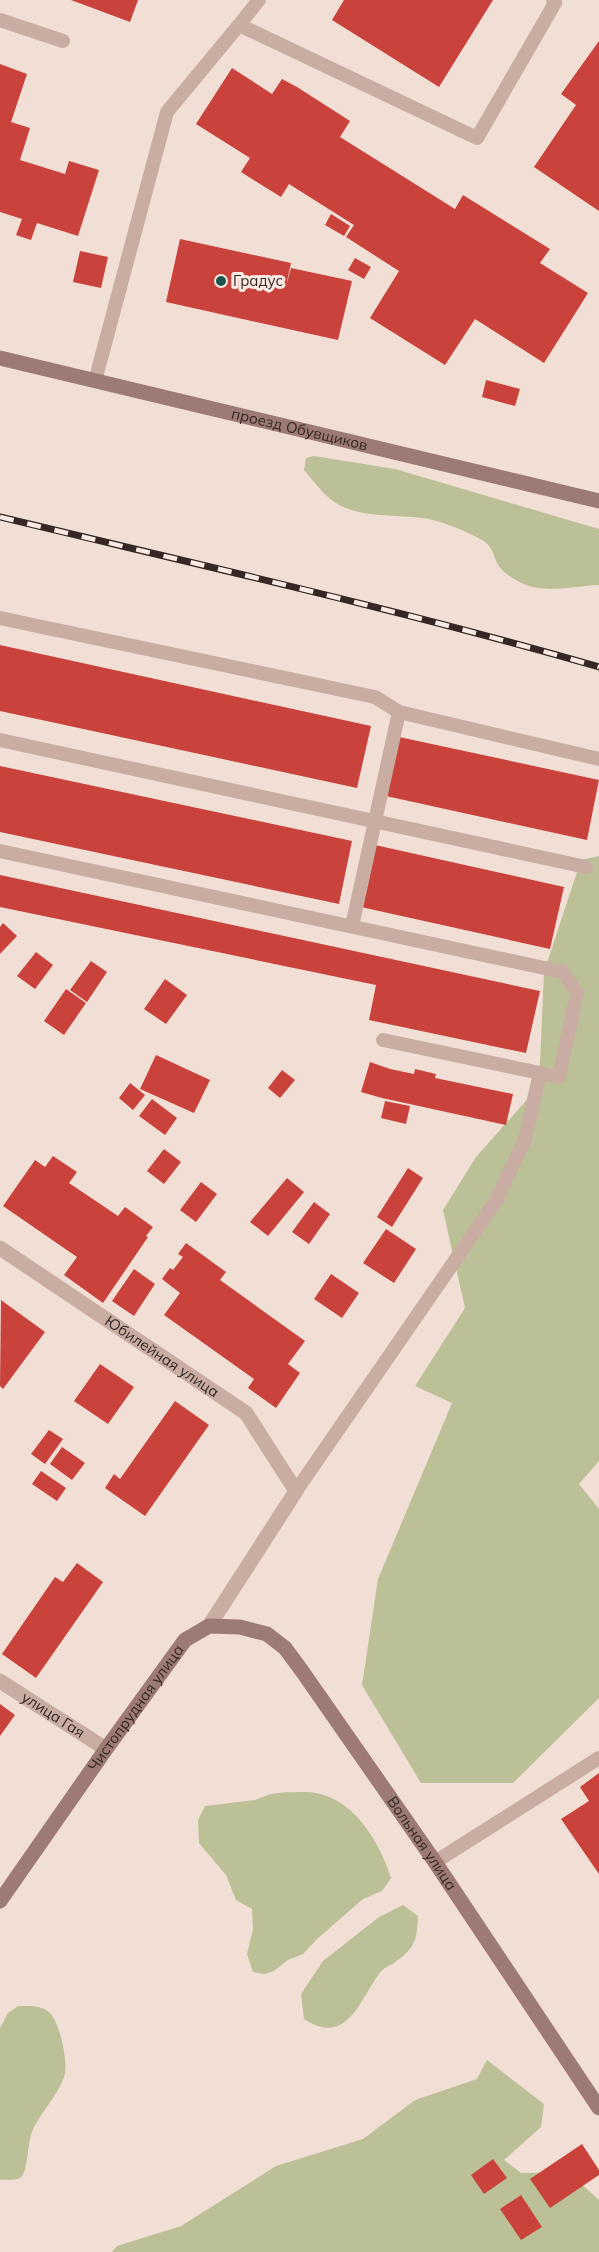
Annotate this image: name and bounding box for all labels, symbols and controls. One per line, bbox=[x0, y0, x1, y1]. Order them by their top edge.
place label: Градус bbox=[233, 271, 283, 290]
marker: Градус bbox=[214, 274, 228, 288]
street label: проезд Обувщиков bbox=[230, 404, 370, 454]
street label: Юбилейная улица bbox=[102, 1311, 223, 1401]
street label: Чистопрудная улица bbox=[83, 1641, 188, 1775]
street label: улица Гая bbox=[18, 1687, 88, 1742]
street label: Вольная улица bbox=[383, 1793, 461, 1894]

